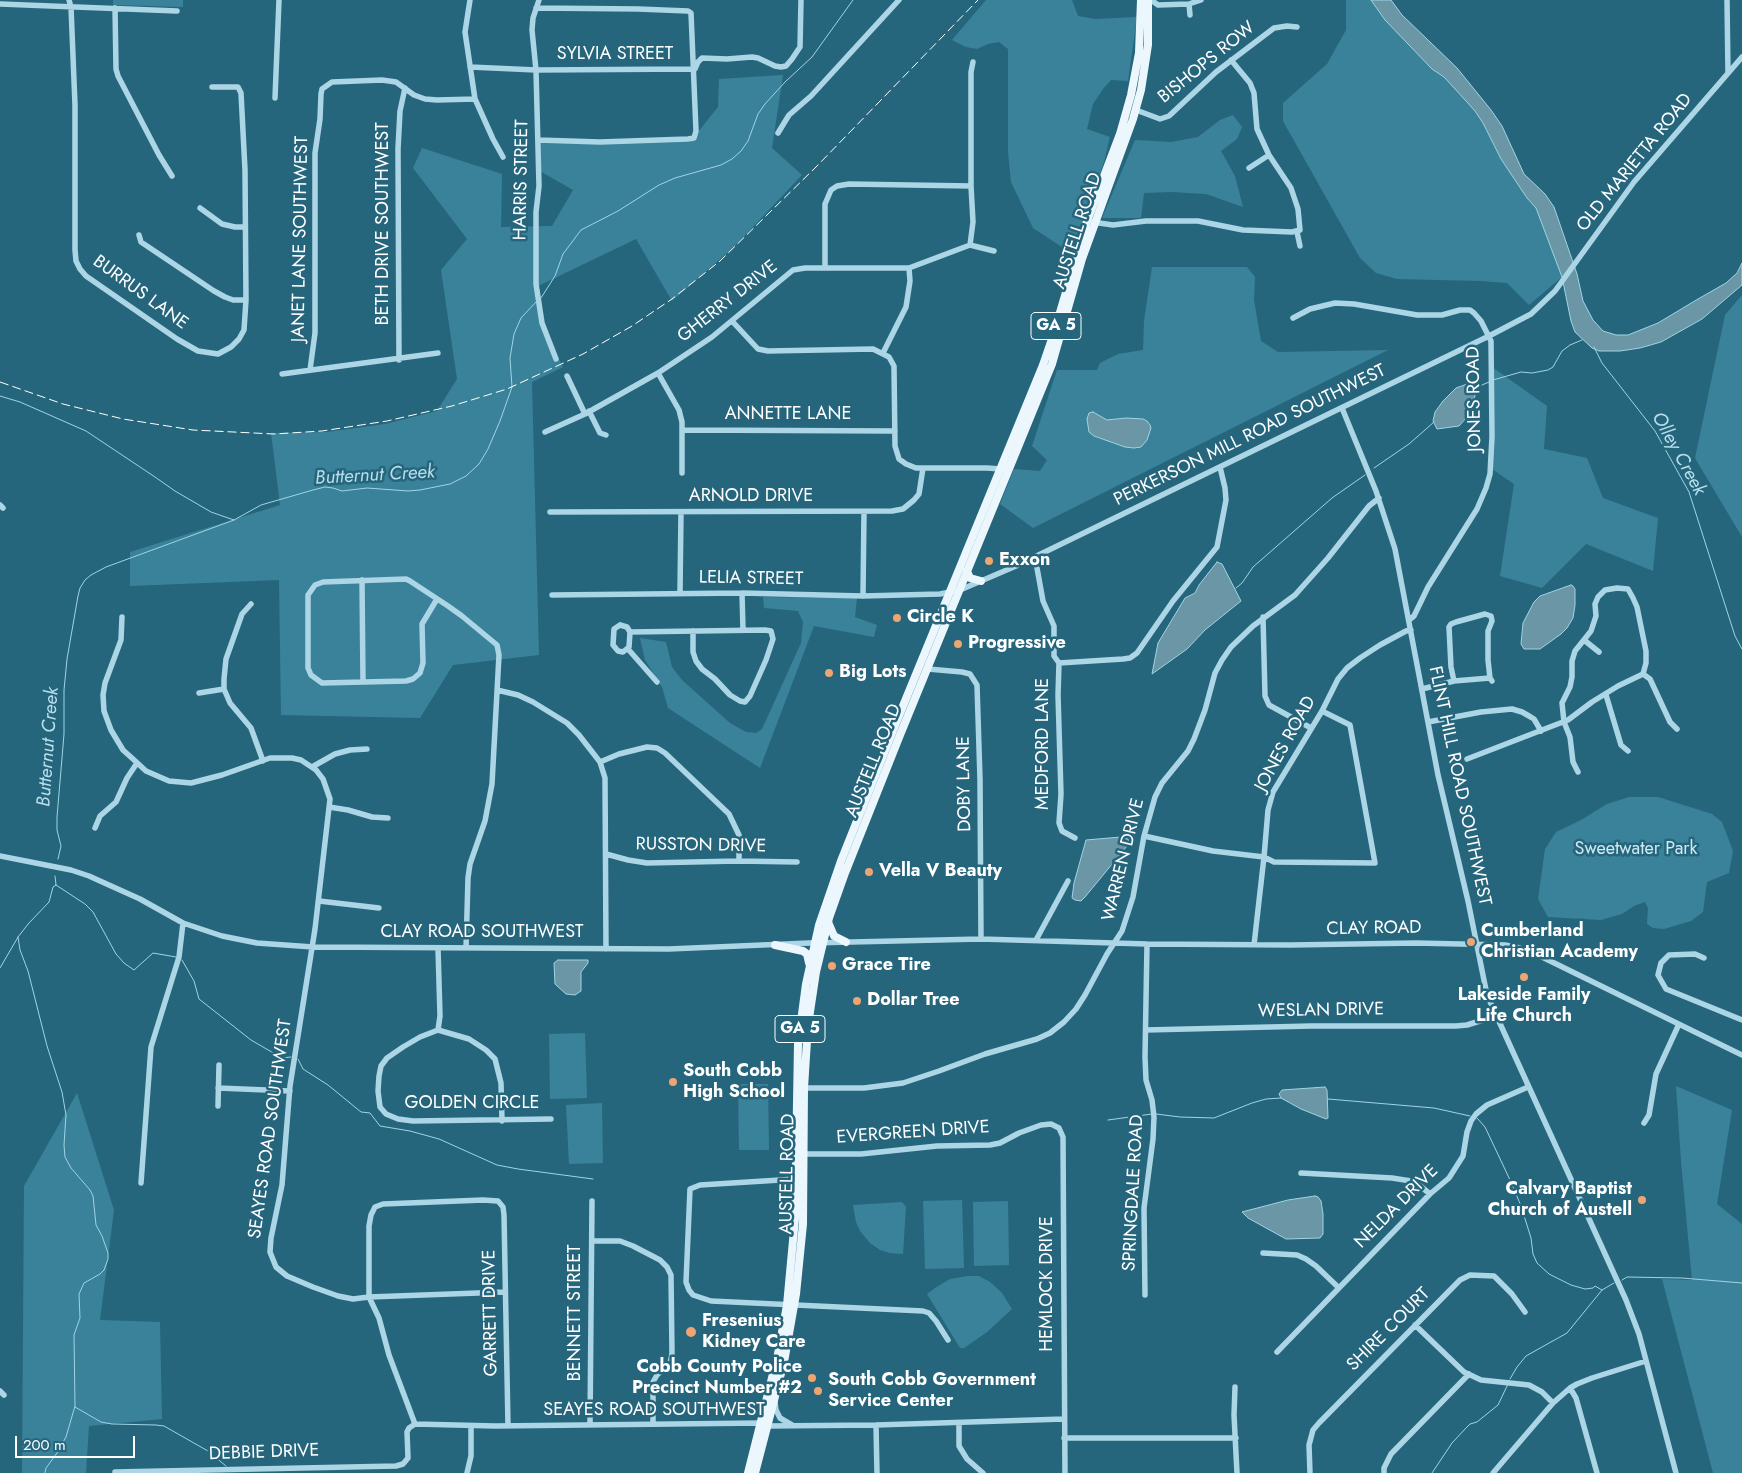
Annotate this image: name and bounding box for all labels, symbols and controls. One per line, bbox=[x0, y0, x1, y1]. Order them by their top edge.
street label: BISHOPS ROW bbox=[1154, 17, 1260, 109]
street label: SYLVIA STREET bbox=[557, 44, 673, 66]
street label: OLD MARIETTA ROAD bbox=[1573, 90, 1697, 236]
street label: HARRIS STREET bbox=[510, 119, 534, 241]
street label: BETH DRIVE SOUTHWEST bbox=[373, 122, 395, 326]
street label: JANET LANE SOUTHWEST bbox=[288, 136, 314, 342]
street label: AUSTELL ROAD bbox=[1049, 170, 1107, 292]
street label: BURRUS LANE bbox=[88, 251, 192, 335]
street label: GHERRY DRIVE bbox=[674, 256, 782, 348]
road number: GA 5 bbox=[1031, 312, 1081, 340]
street label: JONES ROAD bbox=[1463, 346, 1487, 452]
street label: PERKERSON MILL ROAD SOUTHWEST bbox=[1111, 361, 1389, 511]
street label: ANNETTE LANE bbox=[725, 404, 851, 426]
water label: Olley Creek bbox=[1646, 408, 1710, 500]
water label: Butternut Creek bbox=[315, 461, 435, 491]
street label: ARNOLD DRIVE bbox=[689, 486, 813, 508]
place label: Exxon bbox=[999, 550, 1050, 572]
marker: Exxon bbox=[983, 555, 995, 567]
street label: LELIA STREET bbox=[699, 567, 803, 591]
place label: Circle K bbox=[907, 607, 974, 629]
marker: Circle K bbox=[891, 612, 903, 624]
place label: Progressive bbox=[968, 633, 1066, 655]
marker: Progressive bbox=[952, 638, 964, 650]
place label: Big Lots bbox=[839, 662, 906, 684]
street label: FLINT HILL ROAD SOUTHWEST bbox=[1423, 664, 1495, 908]
marker: Big Lots bbox=[823, 667, 835, 679]
street label: MEDFORD LANE bbox=[1033, 678, 1055, 810]
water label: Butternut Creek bbox=[33, 686, 65, 808]
street label: JONES ROAD bbox=[1251, 693, 1321, 795]
street label: AUSTELL ROAD bbox=[841, 701, 907, 821]
street label: DOBY LANE bbox=[953, 736, 977, 832]
street label: WARREN DRIVE bbox=[1098, 796, 1150, 924]
street label: RUSSTON DRIVE bbox=[636, 834, 766, 858]
park label: Sweetwater Park bbox=[1575, 839, 1697, 861]
place label: Vella V Beauty bbox=[879, 861, 1002, 883]
marker: Vella V Beauty bbox=[863, 866, 875, 878]
street label: CLAY ROAD bbox=[1326, 917, 1422, 941]
place label: Cumberland Christian Academy bbox=[1481, 921, 1638, 964]
street label: CLAY ROAD SOUTHWEST bbox=[381, 922, 583, 944]
marker: Cumberland Christian Academy bbox=[1465, 936, 1477, 948]
place label: Grace Tire bbox=[842, 955, 931, 977]
marker: Grace Tire bbox=[826, 960, 838, 972]
marker: Lakeside Family Life Church bbox=[1518, 971, 1530, 983]
place label: Lakeside Family Life Church bbox=[1458, 985, 1590, 1028]
place label: Dollar Tree bbox=[867, 990, 959, 1012]
marker: Dollar Tree bbox=[851, 995, 863, 1007]
street label: WESLAN DRIVE bbox=[1258, 999, 1384, 1023]
road number: GA 5 bbox=[775, 1016, 825, 1042]
street label: SEAYES ROAD SOUTHWEST bbox=[245, 1018, 297, 1240]
place label: South Cobb High School bbox=[683, 1061, 785, 1104]
marker: South Cobb High School bbox=[667, 1076, 679, 1088]
street label: GOLDEN CIRCLE bbox=[405, 1093, 539, 1115]
street label: AUSTELL ROAD bbox=[776, 1113, 800, 1235]
street label: SPRINGDALE ROAD bbox=[1119, 1114, 1149, 1272]
street label: EVERGREEN DRIVE bbox=[836, 1117, 990, 1149]
street label: NELDA DRIVE bbox=[1351, 1161, 1443, 1253]
place label: Calvary Baptist Church of Austell bbox=[1488, 1179, 1632, 1222]
marker: Calvary Baptist Church of Austell bbox=[1636, 1194, 1648, 1206]
street label: HEMLOCK DRIVE bbox=[1037, 1216, 1059, 1352]
street label: BENNETT STREET bbox=[565, 1245, 587, 1381]
street label: GARRETT DRIVE bbox=[479, 1250, 503, 1376]
street label: SHIRE COURT bbox=[1343, 1284, 1435, 1376]
place label: Fresenius Kidney Care bbox=[702, 1311, 806, 1354]
marker: Fresenius Kidney Care bbox=[684, 1325, 698, 1339]
place label: Cobb County Police Precinct Number #2 bbox=[632, 1357, 802, 1400]
place label: South Cobb Government Service Center bbox=[828, 1370, 1036, 1412]
marker: Cobb County Police Precinct Number #2 bbox=[806, 1372, 818, 1384]
marker: South Cobb Government Service Center bbox=[812, 1385, 824, 1397]
street label: SEAYES ROAD SOUTHWEST bbox=[543, 1400, 765, 1422]
scale bar bbox=[18, 1426, 138, 1458]
text: 200 m bbox=[23, 1434, 66, 1456]
street label: DEBBIE DRIVE bbox=[208, 1440, 320, 1466]

